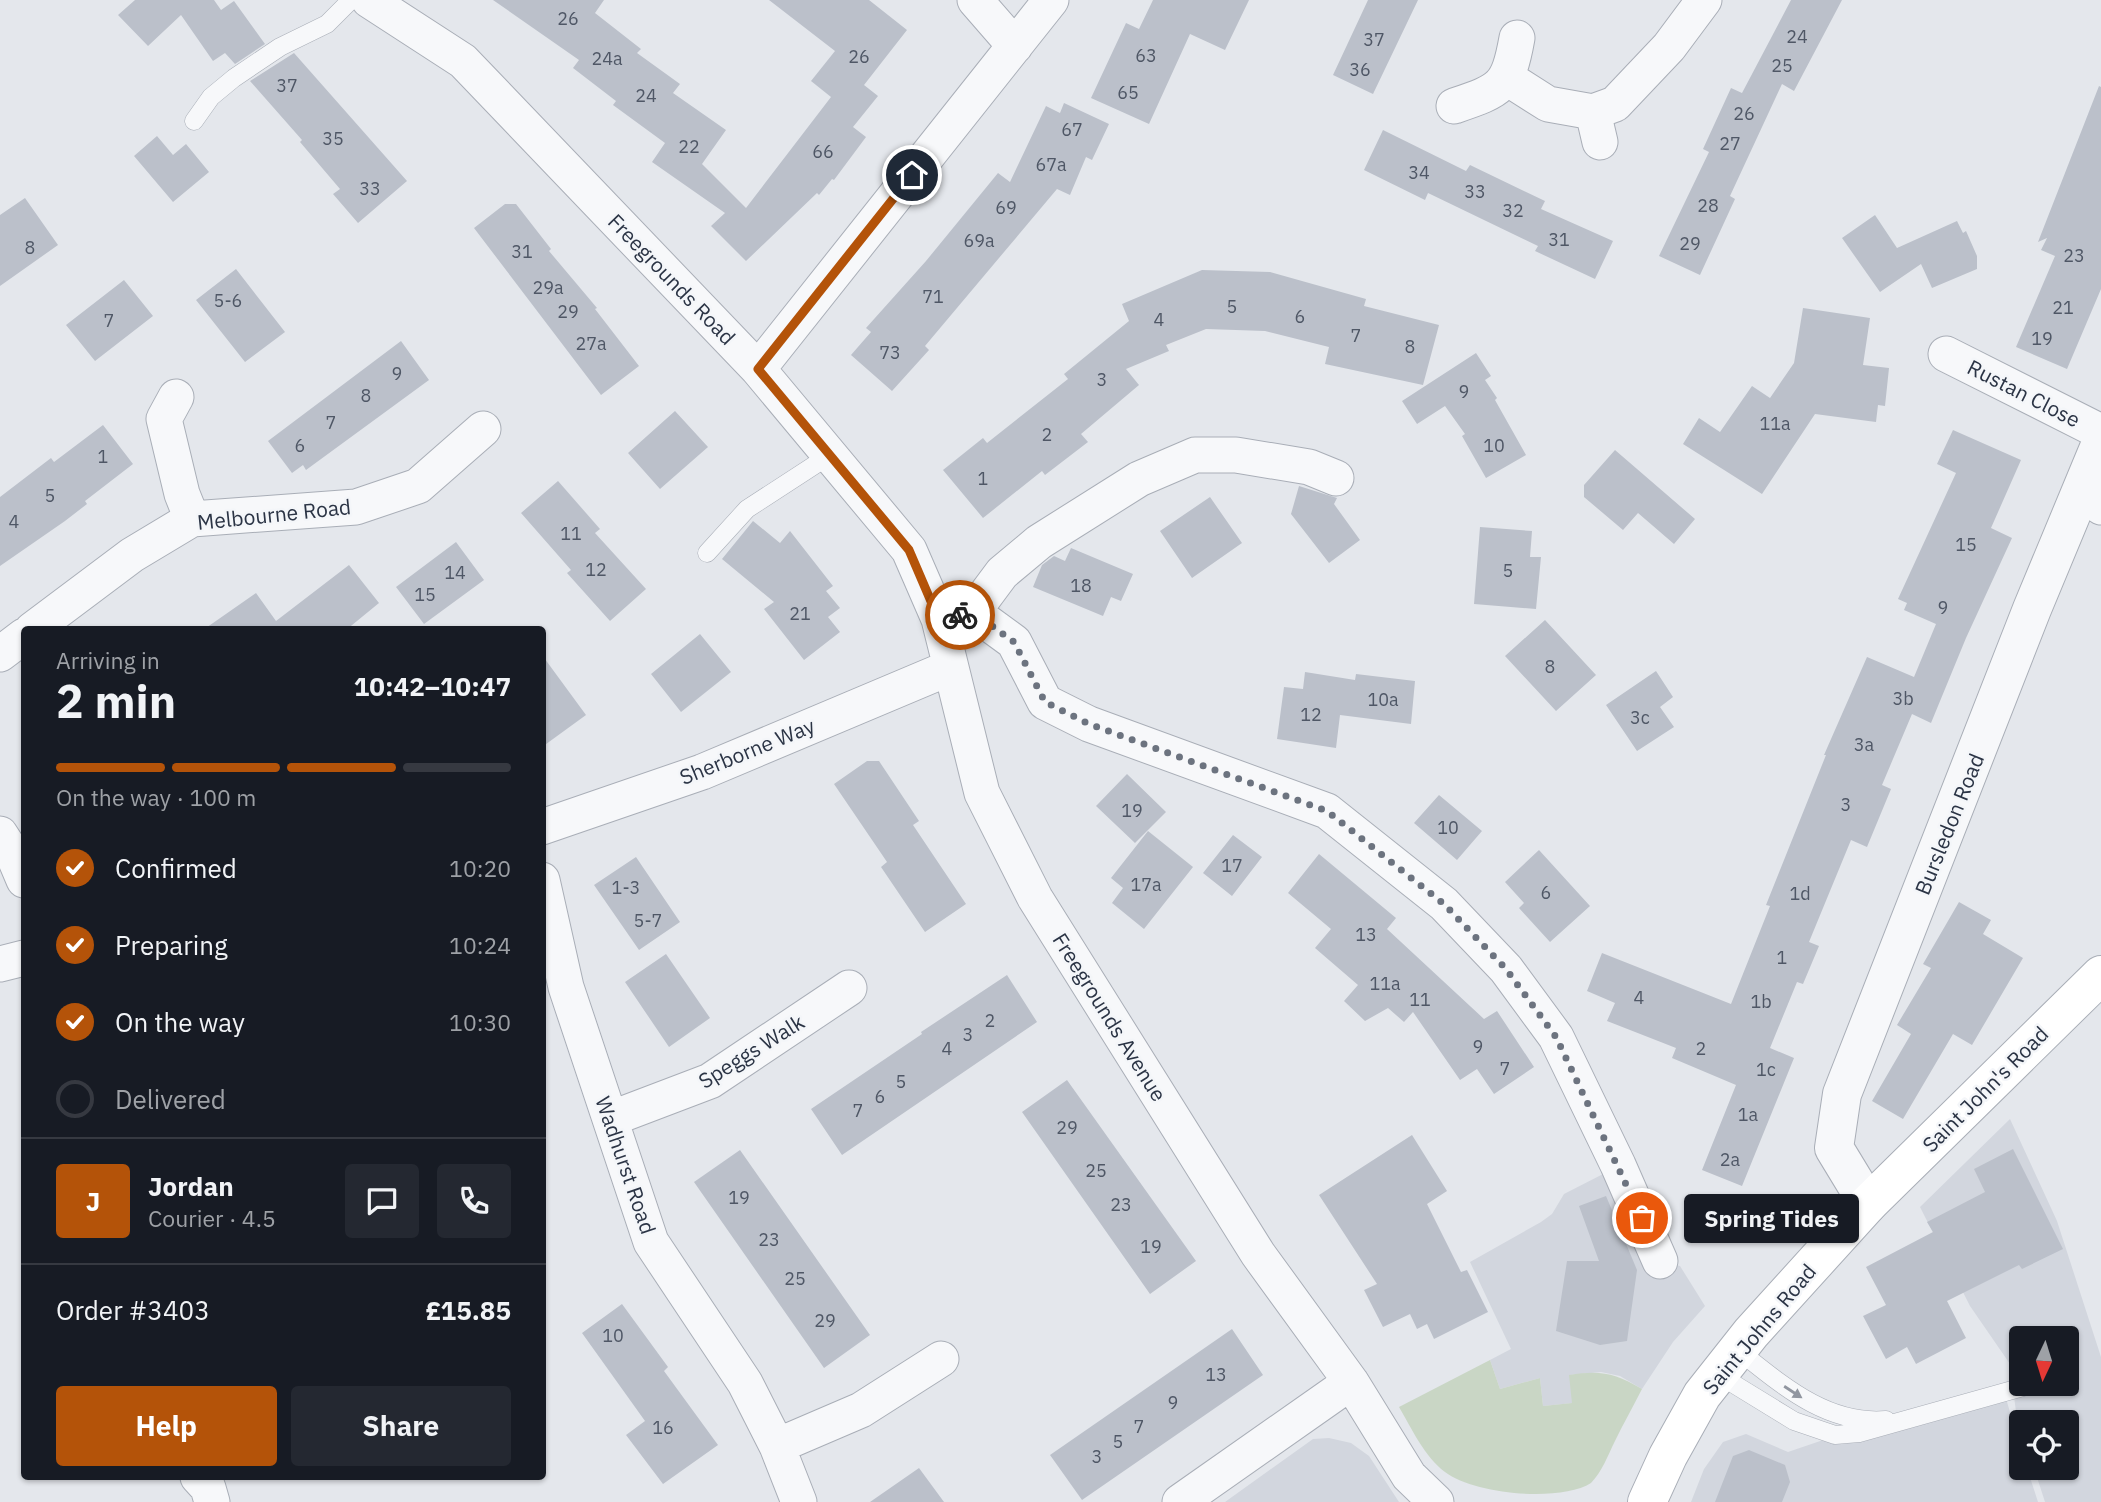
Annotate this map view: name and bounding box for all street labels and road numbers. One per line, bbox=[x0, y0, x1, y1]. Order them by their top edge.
street label: Freegrounds Road bbox=[602, 207, 742, 351]
street label: Rustan Close bbox=[1963, 353, 2085, 433]
street label: Melbourne Road bbox=[196, 492, 352, 536]
street label: Sherborne Way bbox=[675, 711, 819, 791]
street label: Bursledon Road bbox=[1908, 749, 1990, 899]
street label: Freegrounds Avenue bbox=[1047, 927, 1173, 1107]
street label: Speggs Walk bbox=[693, 1007, 809, 1095]
street label: Saint John's Road bbox=[1916, 1020, 2054, 1158]
street label: Wadhurst Road bbox=[589, 1092, 663, 1238]
street label: Saint Johns Road bbox=[1696, 1258, 1822, 1400]

